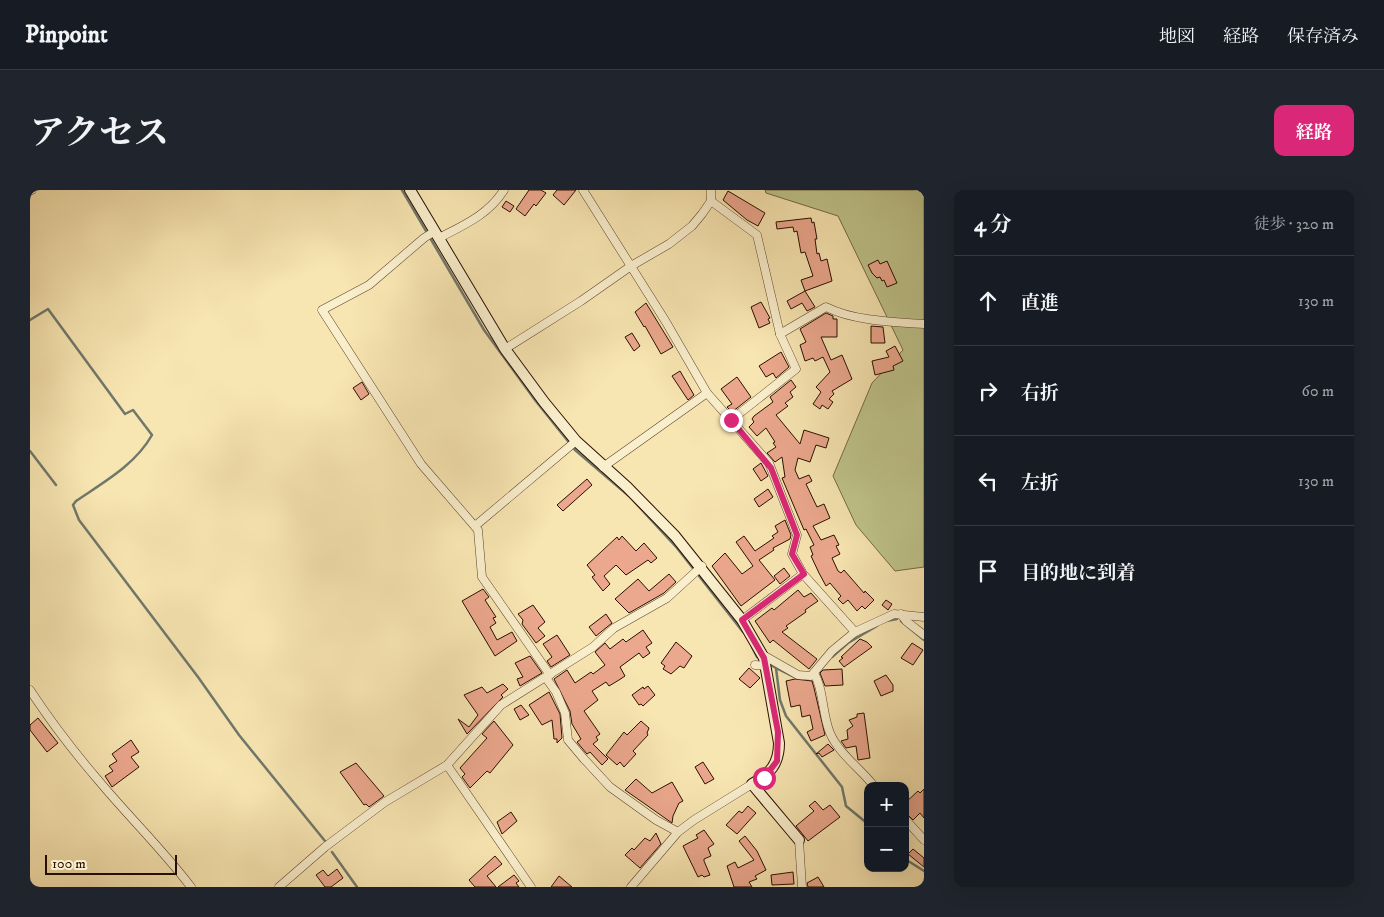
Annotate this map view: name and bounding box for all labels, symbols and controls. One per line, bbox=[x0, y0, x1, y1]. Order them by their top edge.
text: Pinpoint bbox=[25, 20, 108, 50]
text: 地図 bbox=[1159, 26, 1195, 48]
text: 経路 bbox=[1223, 26, 1259, 48]
text: 保存済み bbox=[1287, 26, 1359, 48]
button: 経路 bbox=[1274, 105, 1354, 156]
text: アクセス bbox=[30, 112, 169, 156]
text: 4 分 bbox=[974, 212, 1012, 238]
text: 徒歩 · 320 m bbox=[1253, 214, 1334, 234]
icon: ahead bbox=[974, 287, 1002, 315]
text: 130 m bbox=[1298, 291, 1334, 311]
text: 直進 bbox=[1021, 292, 1059, 315]
icon: right bbox=[974, 377, 1002, 405]
text: 60 m bbox=[1302, 381, 1334, 401]
text: 右折 bbox=[1021, 382, 1059, 405]
route end bbox=[720, 409, 743, 432]
icon: left bbox=[974, 467, 1002, 495]
text: 130 m bbox=[1298, 471, 1334, 491]
text: 左折 bbox=[1021, 472, 1059, 495]
icon: arrive bbox=[974, 557, 1002, 585]
text: 目的地に到着 bbox=[1021, 562, 1135, 585]
route start bbox=[753, 767, 776, 790]
map controls bbox=[864, 782, 909, 872]
button: + bbox=[864, 782, 909, 827]
button: − bbox=[864, 827, 909, 872]
scale bar bbox=[45, 852, 178, 875]
text: 100 m bbox=[52, 855, 86, 873]

